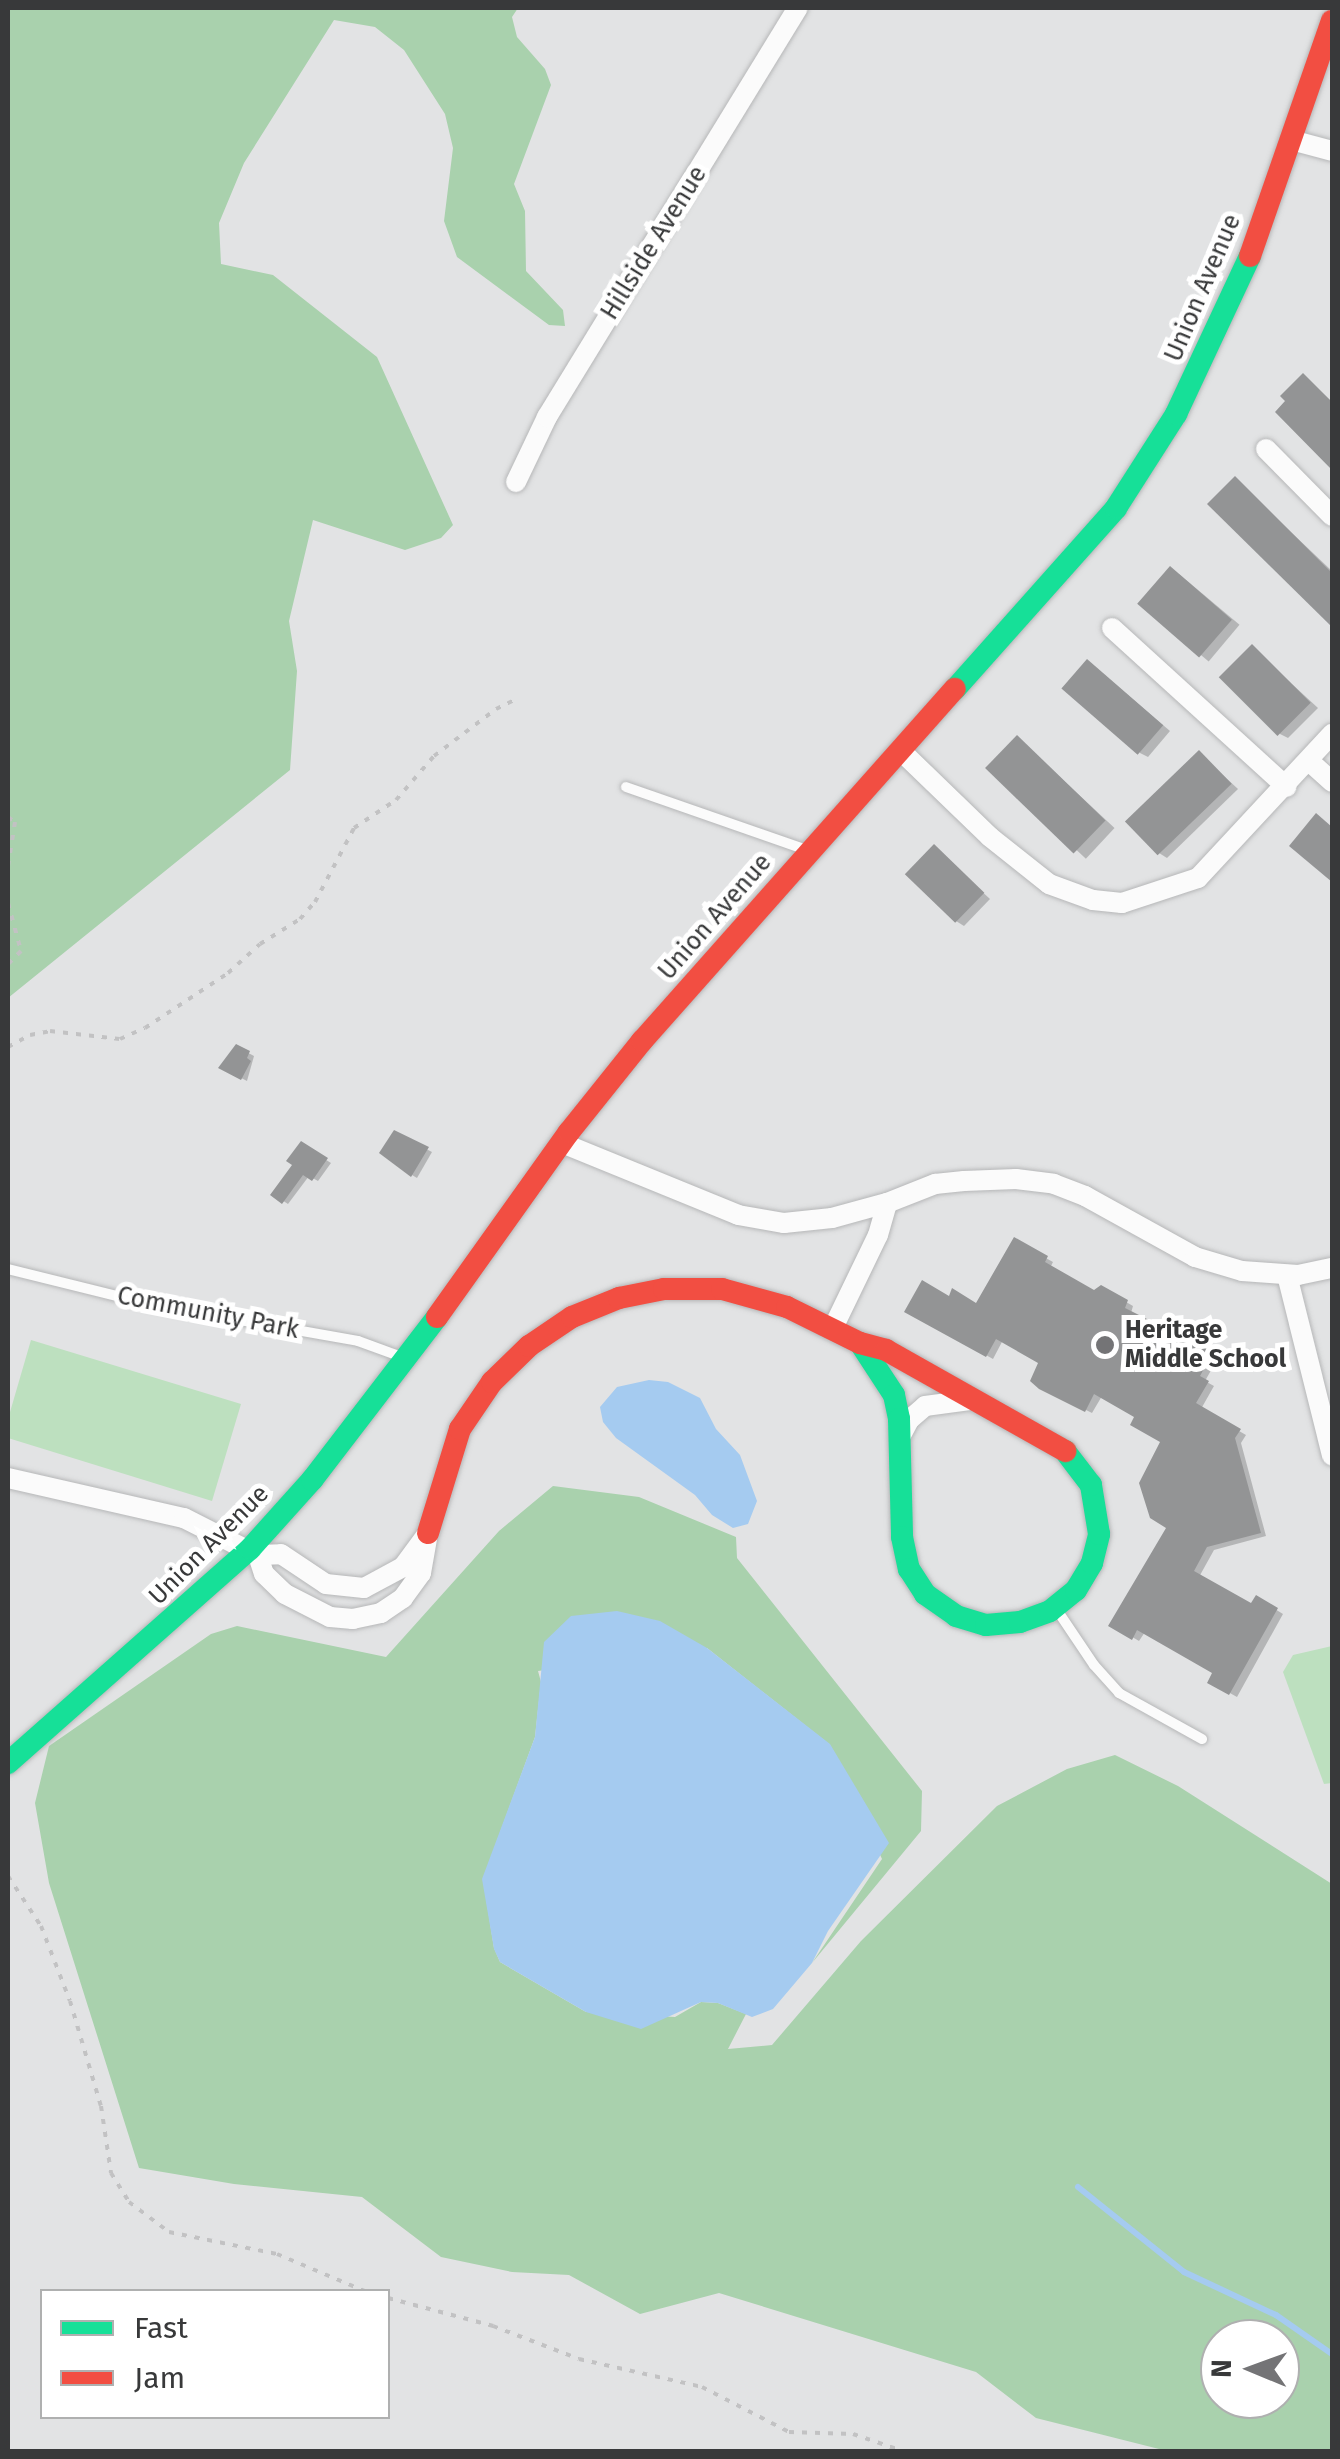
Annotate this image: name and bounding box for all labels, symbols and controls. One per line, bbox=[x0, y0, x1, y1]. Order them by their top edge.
street label: Hillside Avenue bbox=[595, 161, 713, 325]
street label: Union Avenue bbox=[1159, 210, 1247, 366]
street label: Union Avenue bbox=[652, 848, 778, 986]
street label: Community Park bbox=[115, 1281, 301, 1345]
place label: Heritage Middle School bbox=[1125, 1316, 1286, 1375]
marker: Heritage Middle School bbox=[1094, 1334, 1116, 1356]
street label: Union Avenue bbox=[143, 1479, 275, 1611]
legend bbox=[40, 2289, 390, 2419]
text: Fast bbox=[134, 2310, 188, 2346]
north arrow bbox=[1200, 2319, 1300, 2419]
text: N bbox=[1205, 2359, 1238, 2378]
text: Jam bbox=[134, 2360, 185, 2396]

